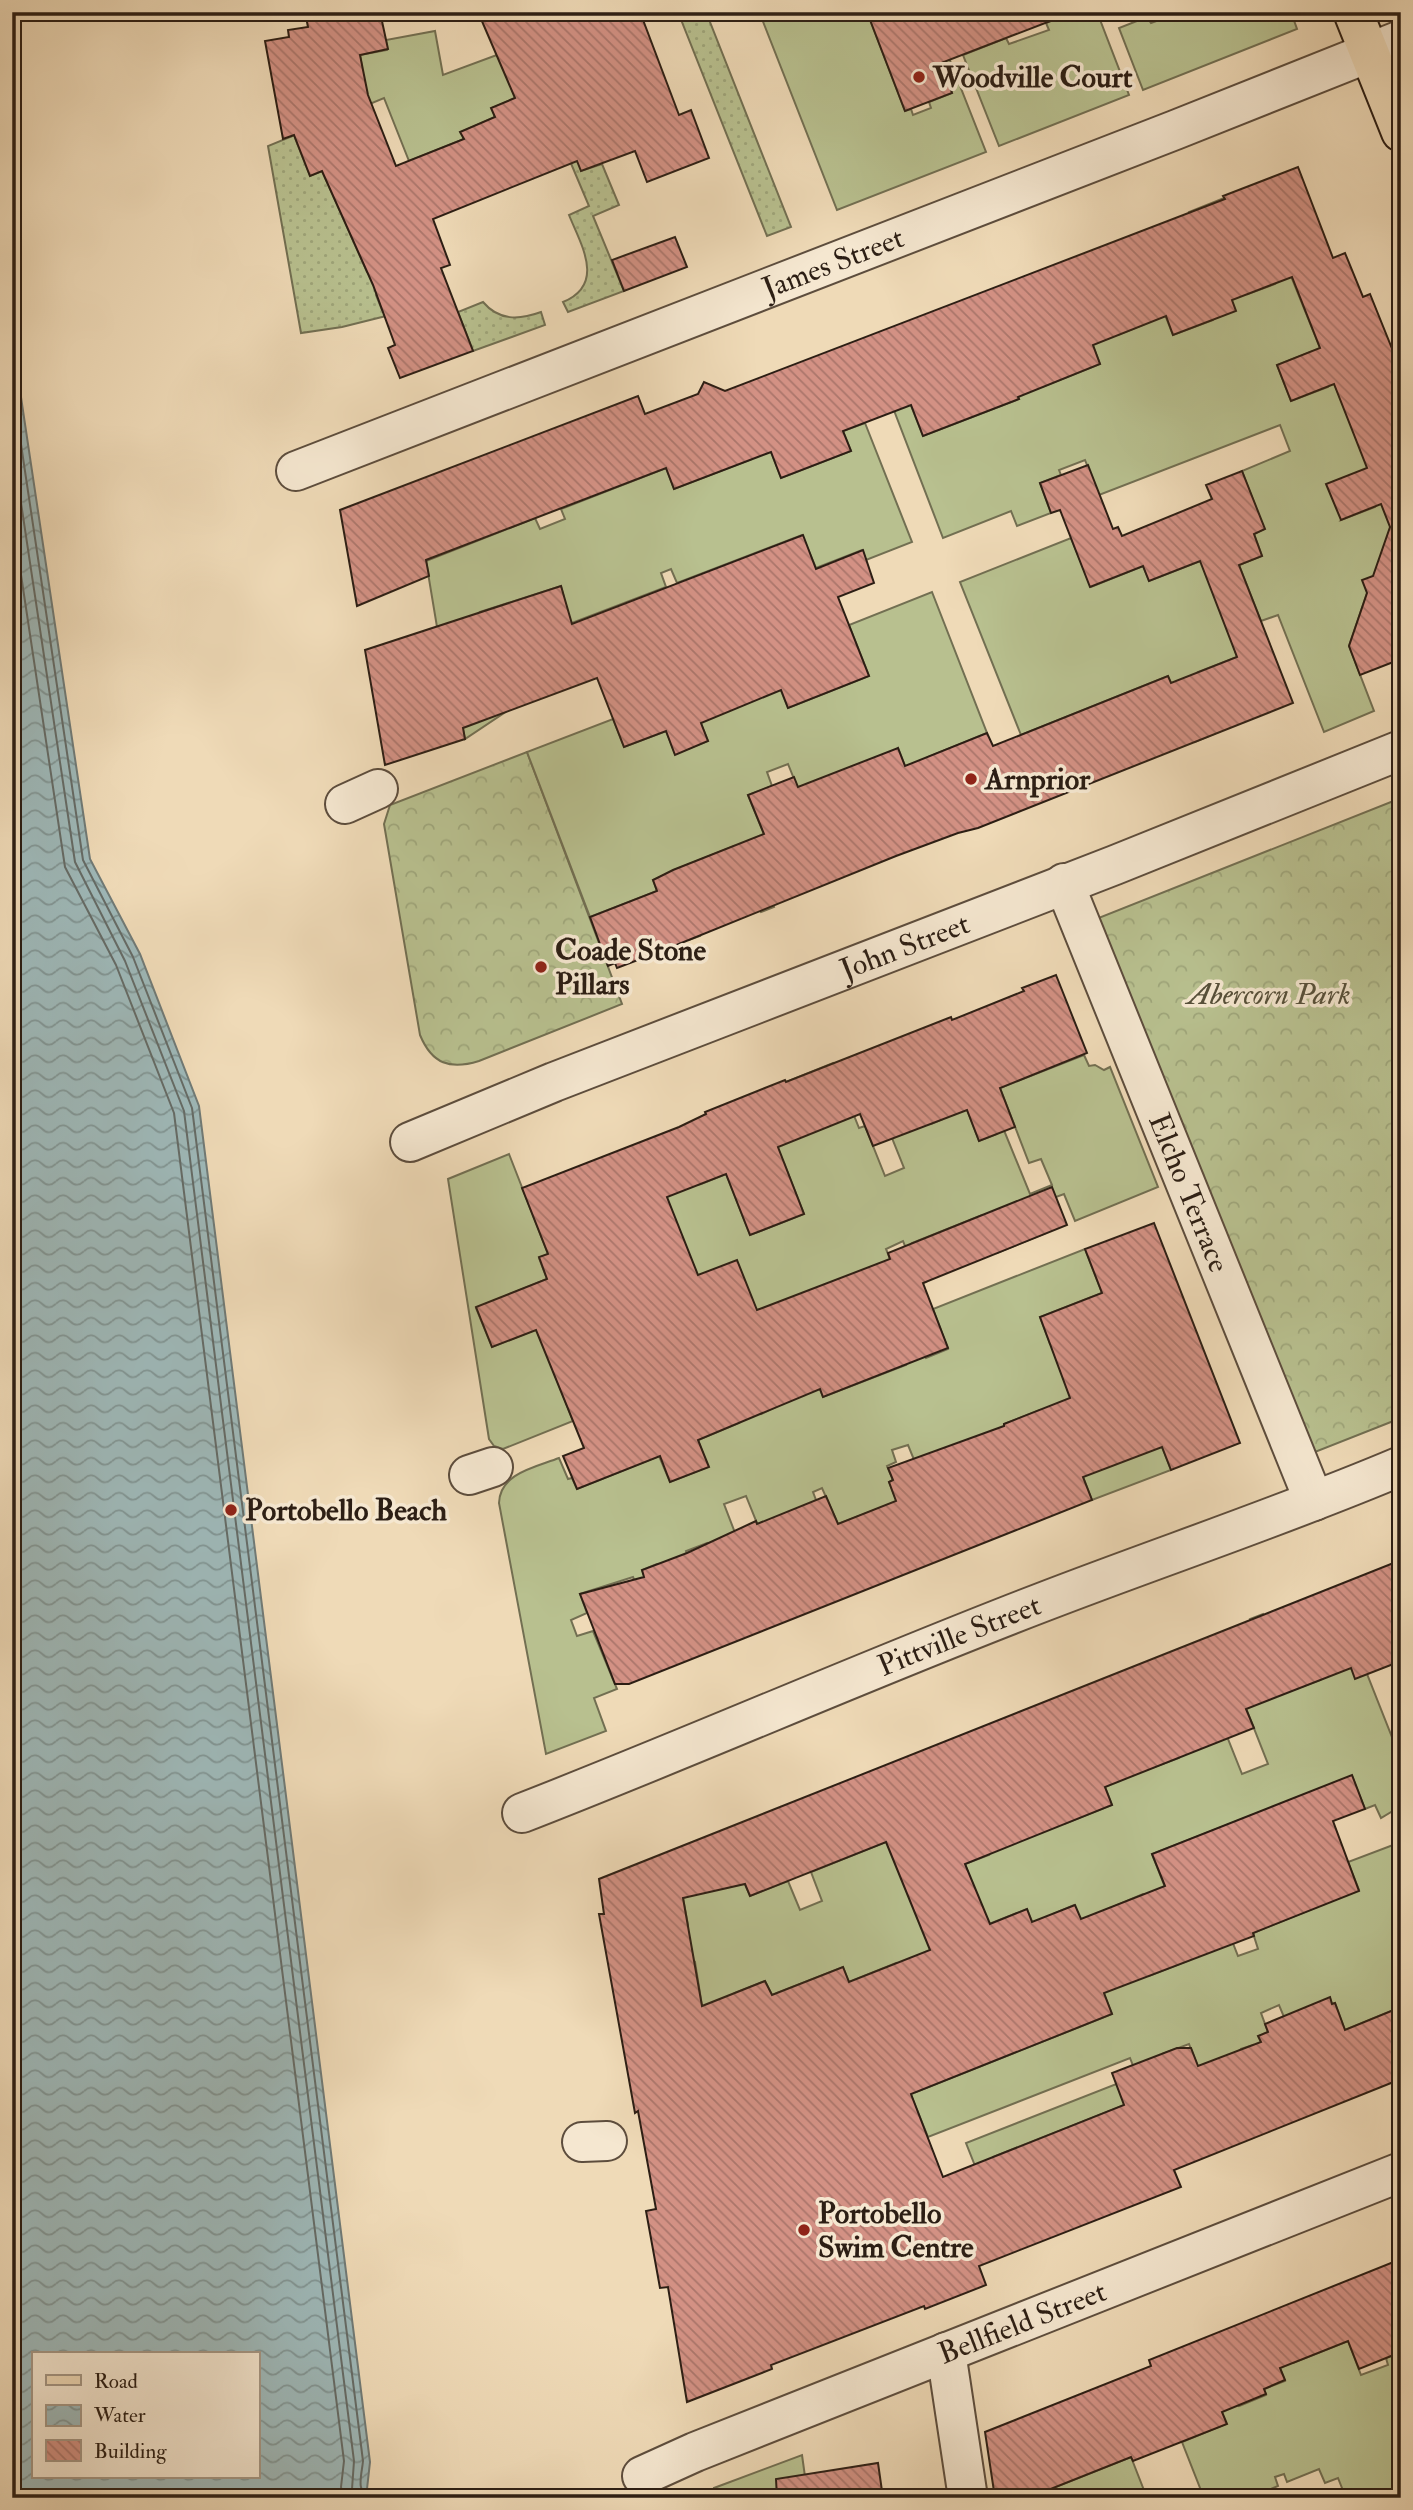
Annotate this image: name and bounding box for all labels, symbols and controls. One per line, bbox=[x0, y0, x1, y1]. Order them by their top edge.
place label: Woodville Court bbox=[932, 59, 1133, 96]
marker: Woodville Court bbox=[911, 69, 927, 85]
street label: James Street bbox=[756, 218, 909, 307]
place label: Arnprior bbox=[983, 761, 1091, 798]
marker: Arnprior bbox=[963, 771, 979, 787]
street label: John Street bbox=[834, 905, 975, 988]
place label: Coade Stone Pillars bbox=[555, 932, 707, 1003]
marker: Coade Stone Pillars bbox=[533, 959, 549, 975]
park label: Abercorn Park bbox=[1184, 976, 1351, 1013]
street label: Elcho Terrace bbox=[1141, 1108, 1238, 1278]
place label: Portobello Beach bbox=[245, 1492, 447, 1529]
marker: Portobello Beach bbox=[223, 1502, 239, 1518]
street label: Pittville Street bbox=[872, 1586, 1046, 1684]
place label: Portobello Swim Centre bbox=[818, 2195, 974, 2266]
marker: Portobello Swim Centre bbox=[796, 2222, 812, 2238]
street label: Bellfield Street bbox=[933, 2272, 1112, 2372]
legend bbox=[32, 2352, 259, 2478]
text: Road bbox=[94, 2368, 139, 2395]
text: Water bbox=[93, 2402, 146, 2429]
text: Building bbox=[94, 2438, 167, 2465]

